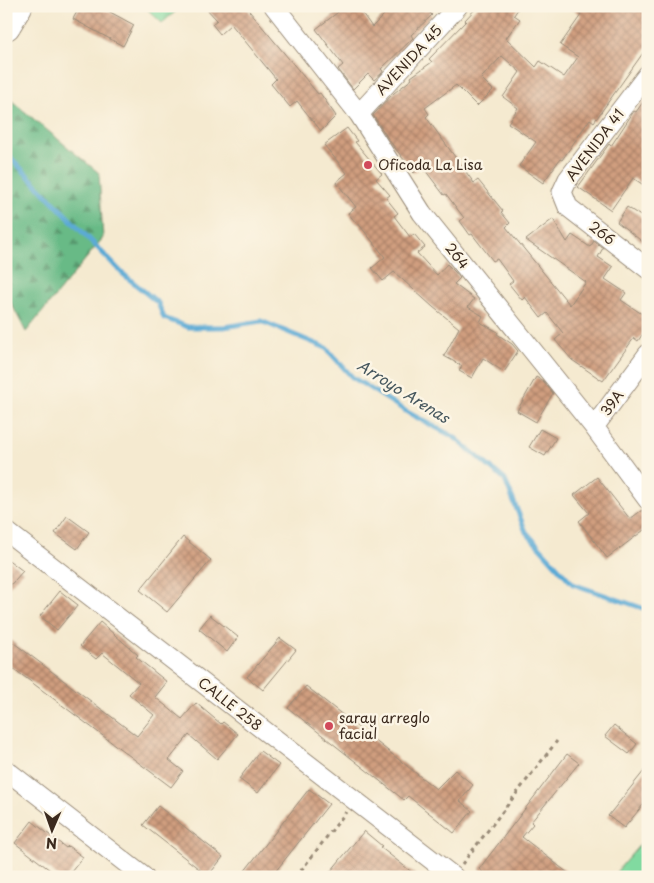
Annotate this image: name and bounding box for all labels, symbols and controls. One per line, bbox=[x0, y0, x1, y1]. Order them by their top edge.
street label: AVENIDA 45 bbox=[371, 20, 447, 99]
street label: AVENIDA 41 bbox=[561, 104, 629, 185]
place label: Oficoda La Lisa bbox=[378, 154, 483, 175]
marker: Oficoda La Lisa bbox=[362, 159, 374, 171]
street label: 266 bbox=[585, 216, 620, 250]
street label: 264 bbox=[440, 238, 475, 273]
water label: Arroyo Arenas bbox=[353, 353, 455, 429]
street label: 39A bbox=[595, 385, 628, 420]
street label: CALLE 258 bbox=[194, 672, 267, 735]
place label: saray arreglo facial bbox=[339, 707, 430, 744]
marker: saray arreglo facial bbox=[323, 720, 335, 732]
north arrow bbox=[28, 806, 78, 856]
text: N bbox=[46, 833, 57, 854]

